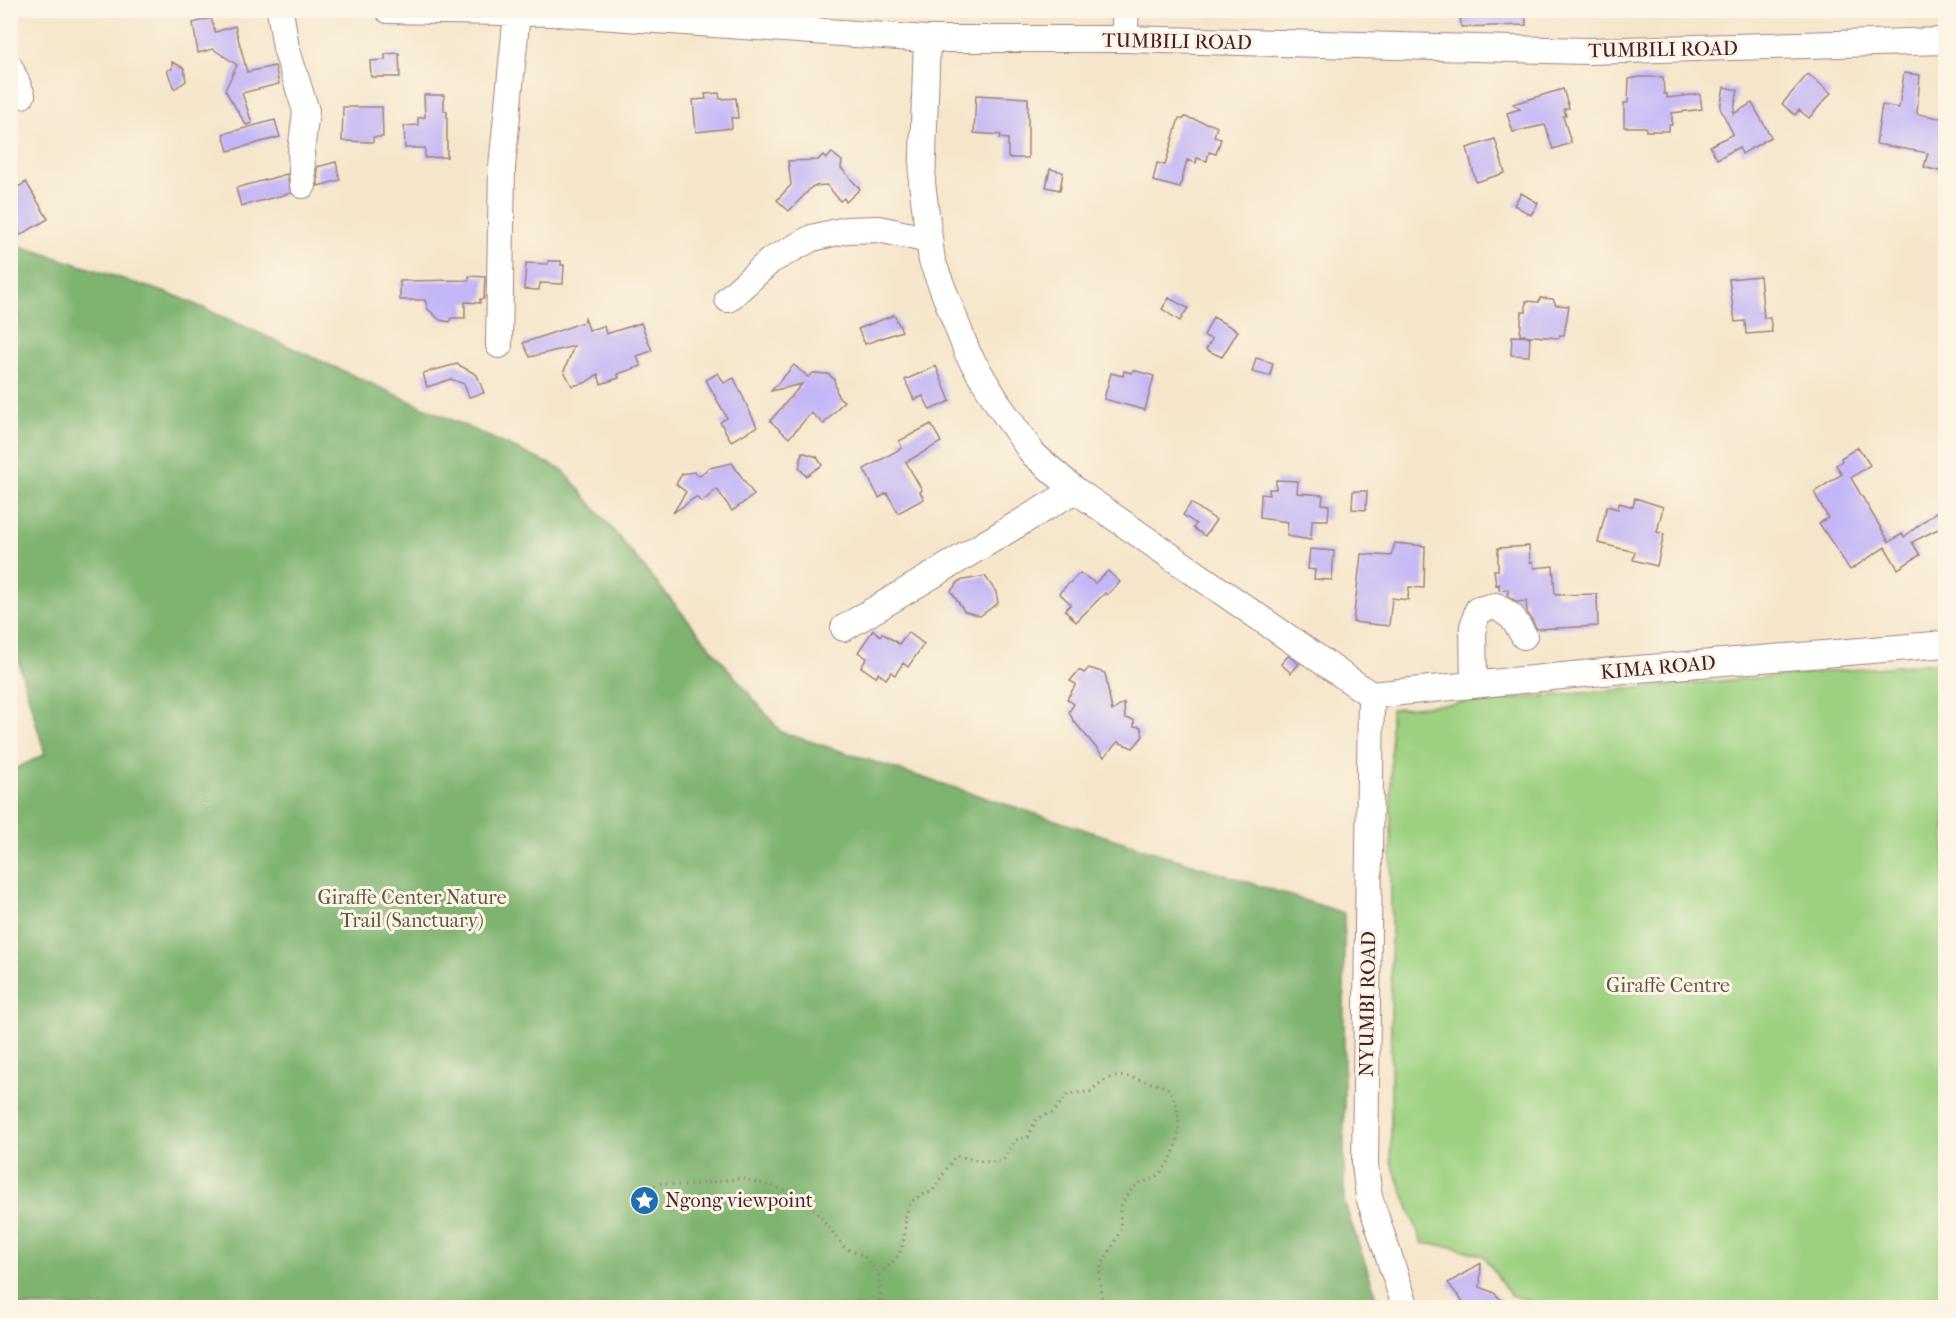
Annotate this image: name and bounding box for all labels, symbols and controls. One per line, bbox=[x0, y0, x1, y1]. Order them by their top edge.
street label: TUMBILI ROAD bbox=[1102, 29, 1252, 54]
street label: TUMBILI ROAD bbox=[1588, 37, 1738, 62]
street label: KIMA ROAD bbox=[1599, 651, 1717, 684]
park label: Giraffe Center Nature Trail (Sanctuary) bbox=[317, 886, 507, 932]
street label: NYUMBI ROAD bbox=[1355, 931, 1380, 1077]
park label: Giraffe Centre bbox=[1606, 974, 1730, 997]
place icon: Ngong viewpoint bbox=[628, 1184, 660, 1216]
place label: Ngong viewpoint bbox=[665, 1189, 813, 1212]

